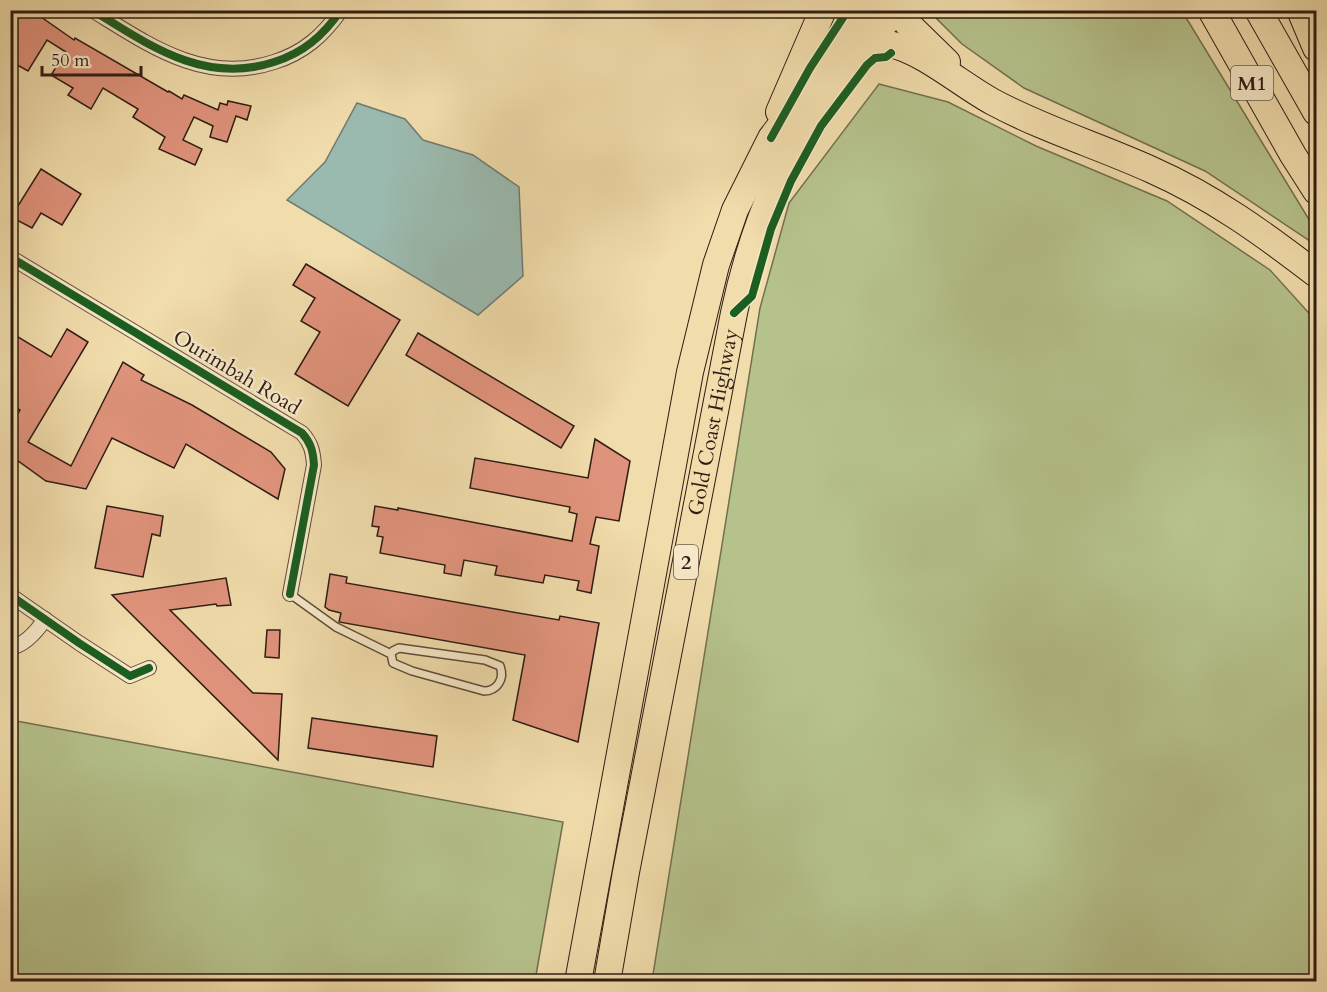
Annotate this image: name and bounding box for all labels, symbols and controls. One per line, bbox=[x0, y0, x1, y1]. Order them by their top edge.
scale bar bbox=[42, 39, 141, 77]
text: 50 m bbox=[51, 48, 90, 73]
road number: M1 bbox=[1231, 66, 1273, 100]
street label: Ourimbah Road bbox=[167, 323, 306, 422]
street label: Gold Coast Highway bbox=[681, 326, 746, 518]
road number: 2 bbox=[674, 545, 698, 579]

